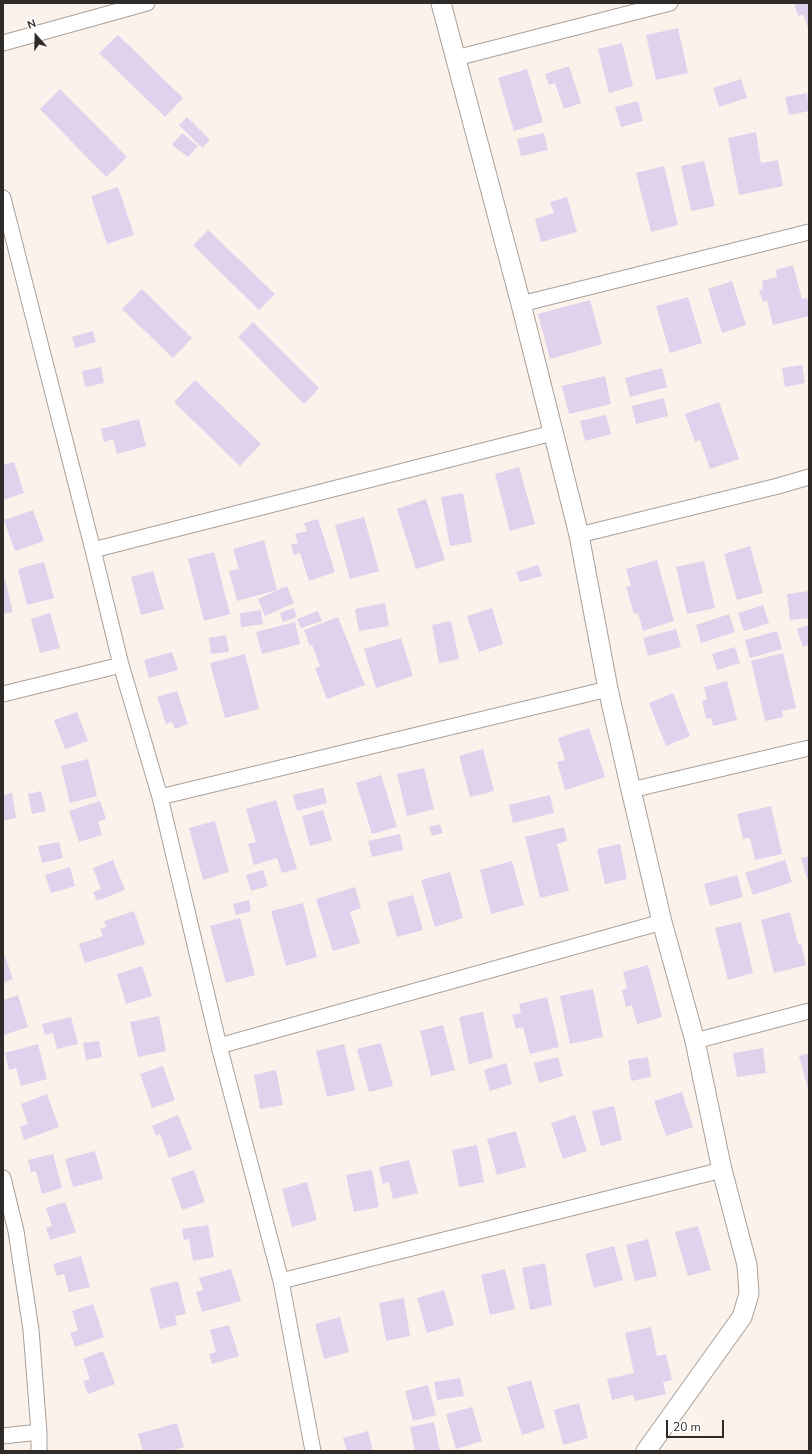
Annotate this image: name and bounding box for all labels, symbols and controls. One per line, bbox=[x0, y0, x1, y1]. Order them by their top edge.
north arrow bbox=[16, 16, 56, 56]
text: N bbox=[25, 16, 38, 33]
scale bar bbox=[668, 1412, 726, 1438]
text: 20 m bbox=[673, 1419, 701, 1435]

